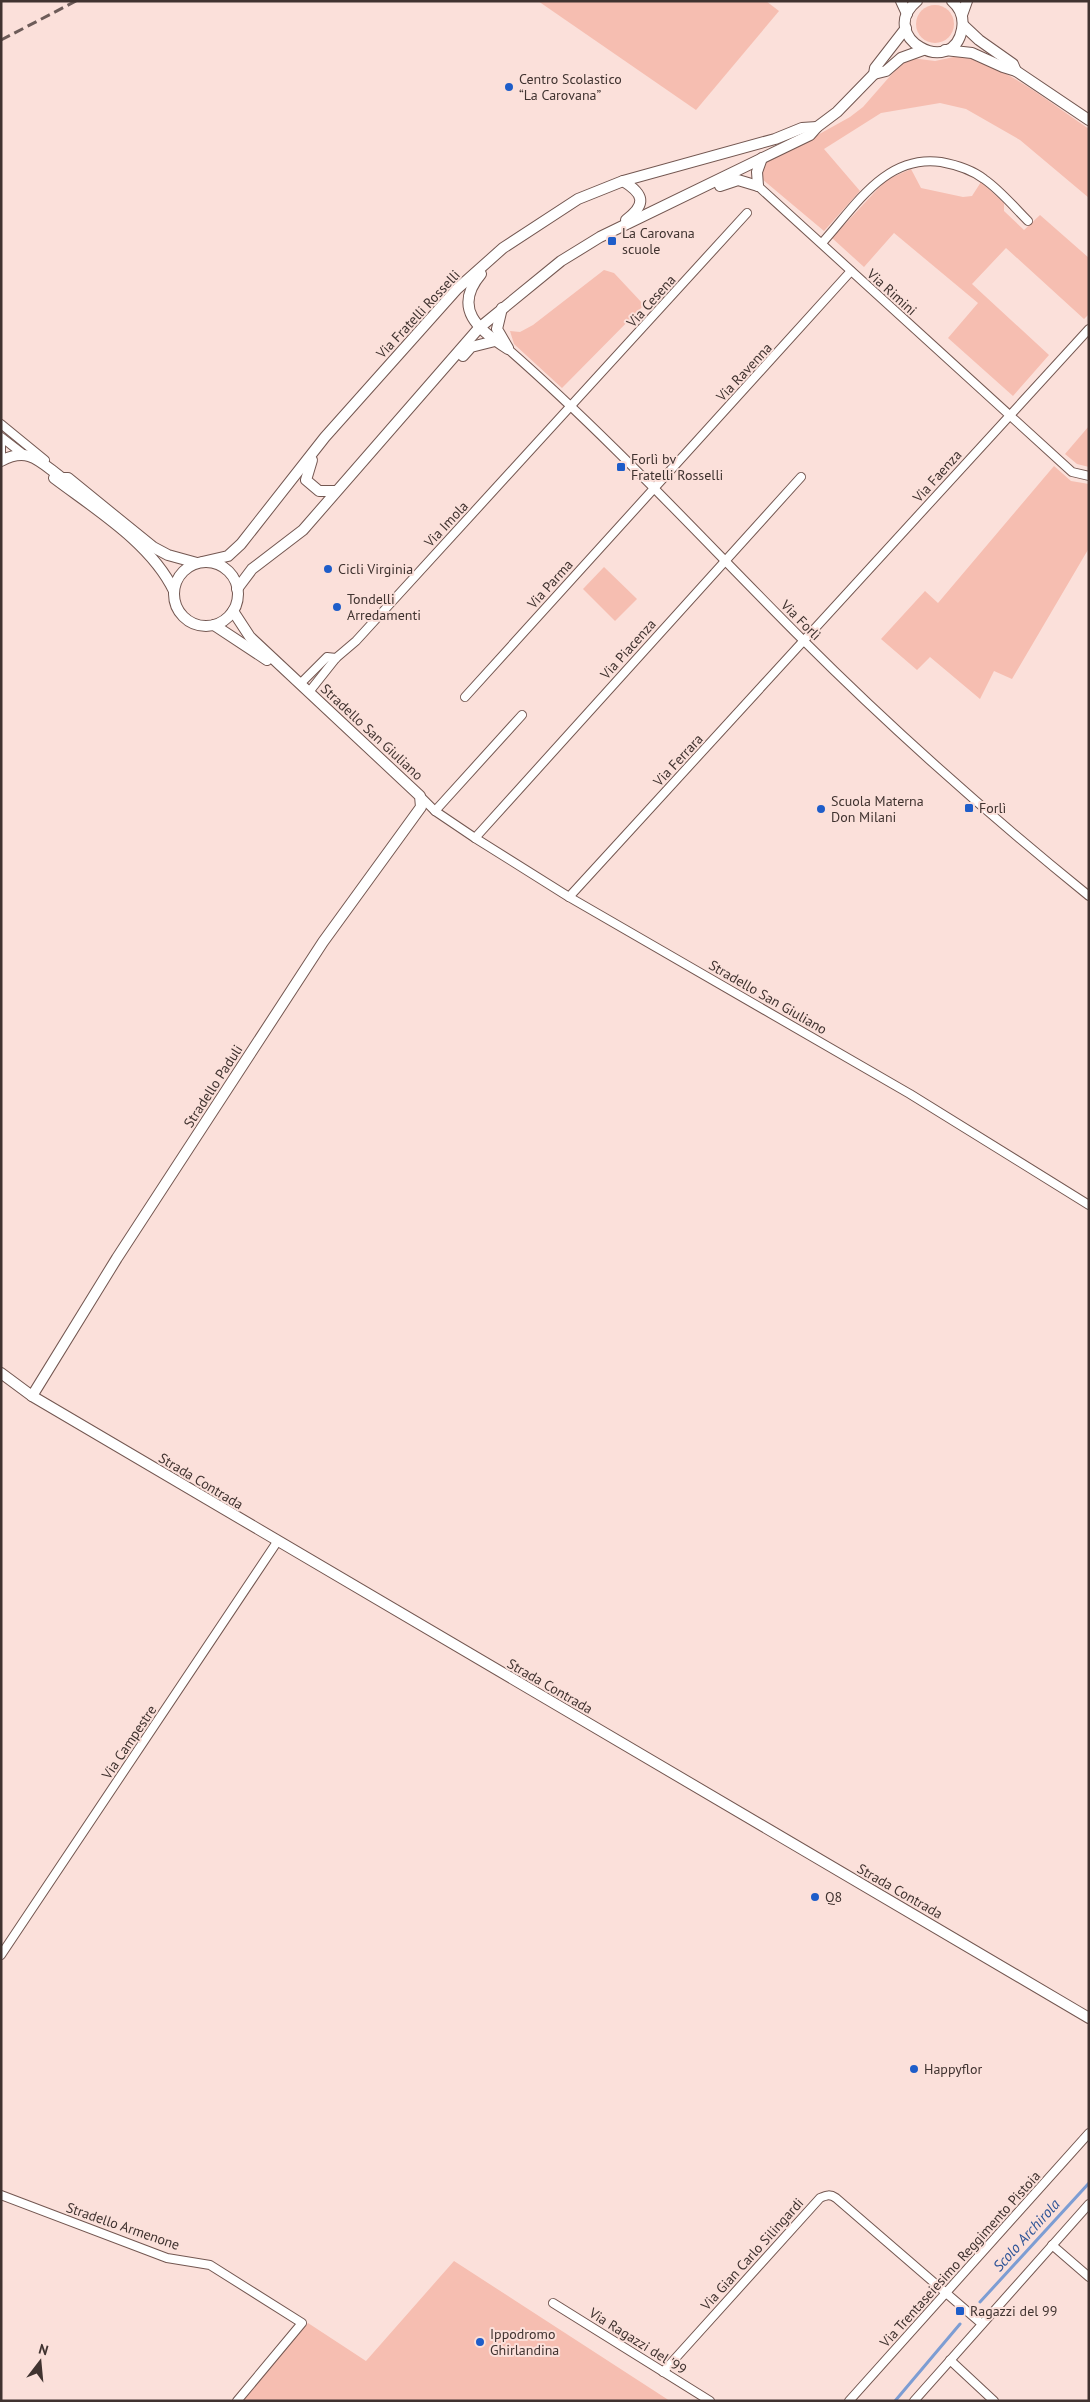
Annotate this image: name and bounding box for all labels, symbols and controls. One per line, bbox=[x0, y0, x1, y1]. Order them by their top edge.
place label: Centro Scolastico “La Carovana” bbox=[519, 70, 622, 104]
marker: Centro Scolastico “La Carovana” bbox=[503, 81, 515, 93]
place label: La Carovana scuole bbox=[622, 224, 695, 258]
marker: La Carovana scuole bbox=[606, 235, 618, 247]
street label: Via Rimini bbox=[863, 264, 921, 319]
street label: Via Fratelli Rosselli bbox=[372, 266, 464, 363]
street label: Via Cesena bbox=[622, 271, 679, 332]
street label: Via Ravenna bbox=[712, 339, 776, 406]
street label: Via Faenza bbox=[908, 446, 965, 507]
place label: Forlì bv Fratelli Rosselli bbox=[631, 450, 723, 484]
marker: Forlì bv Fratelli Rosselli bbox=[615, 461, 627, 473]
street label: Via Imola bbox=[420, 497, 472, 551]
street label: Via Parma bbox=[523, 556, 577, 613]
place label: Cicli Virginia bbox=[338, 560, 413, 578]
marker: Cicli Virginia bbox=[322, 563, 334, 575]
place label: Tondelli Arredamenti bbox=[347, 590, 421, 624]
street label: Via Forlì bbox=[776, 595, 825, 644]
marker: Tondelli Arredamenti bbox=[331, 601, 343, 613]
street label: Via Piacenza bbox=[596, 615, 660, 684]
street label: Stradello San Giuliano bbox=[317, 680, 427, 784]
street label: Via Ferrara bbox=[649, 730, 707, 791]
place label: Scuola Materna Don Milani bbox=[831, 792, 924, 826]
place label: Forlì bbox=[979, 799, 1006, 817]
marker: Forlì bbox=[963, 802, 975, 814]
marker: Scuola Materna Don Milani bbox=[815, 803, 827, 815]
street label: Stradello San Giuliano bbox=[706, 956, 830, 1038]
street label: Stradello Paduli bbox=[180, 1041, 246, 1131]
street label: Strada Contrada bbox=[155, 1449, 247, 1513]
street label: Strada Contrada bbox=[504, 1654, 596, 1718]
street label: Via Campestre bbox=[97, 1701, 160, 1783]
street label: Strada Contrada bbox=[854, 1859, 946, 1923]
place label: Q8 bbox=[825, 1888, 842, 1906]
marker: Q8 bbox=[809, 1891, 821, 1903]
place label: Happyflor bbox=[924, 2060, 983, 2078]
marker: Happyflor bbox=[908, 2063, 920, 2075]
street label: Via Trentaseiesimo Reggimento Pistoia bbox=[875, 2167, 1044, 2352]
street label: Via Gian Carlo Silingardi bbox=[696, 2194, 807, 2315]
water label: Scolo Archirola bbox=[988, 2194, 1064, 2275]
street label: Stradello Armenone bbox=[64, 2198, 182, 2254]
place label: Ragazzi del 99 bbox=[970, 2302, 1057, 2320]
street label: Via Ragazzi del '99 bbox=[585, 2303, 690, 2378]
marker: Ragazzi del 99 bbox=[954, 2305, 966, 2317]
place label: Ippodromo Ghirlandina bbox=[490, 2325, 559, 2359]
marker: Ippodromo Ghirlandina bbox=[474, 2336, 486, 2348]
north arrow bbox=[15, 2337, 65, 2387]
text: N bbox=[37, 2340, 50, 2359]

